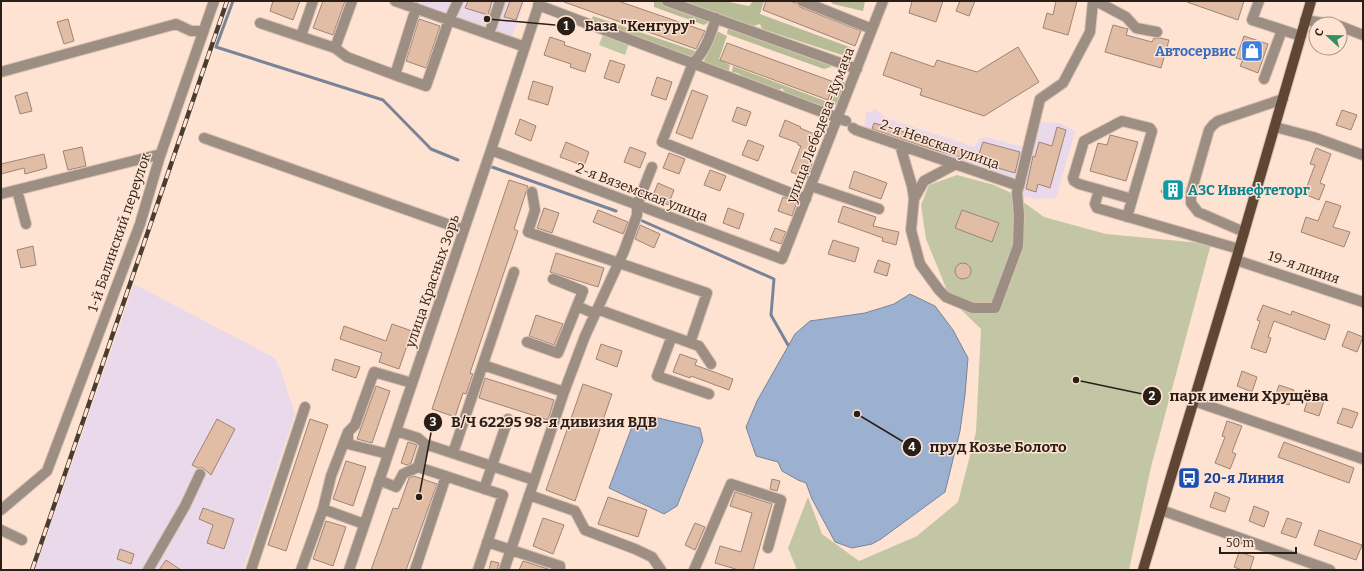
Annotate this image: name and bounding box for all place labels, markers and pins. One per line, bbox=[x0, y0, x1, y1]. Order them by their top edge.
callout: База "Кенгуру" bbox=[556, 12, 703, 39]
shop icon: Автосервис bbox=[1239, 38, 1265, 64]
place label: Автосервис bbox=[1155, 43, 1236, 60]
building icon: АЗС Ивнефтеторг bbox=[1160, 177, 1186, 203]
place label: АЗС Ивнефтеторг bbox=[1188, 182, 1310, 199]
callout: парк имени Хрущёва bbox=[1142, 382, 1337, 409]
callout: В/Ч 62295 98-я дивизия ВДВ bbox=[423, 408, 665, 435]
callout: пруд Козье Болото bbox=[902, 433, 1075, 460]
bus stop icon: 20-я Линия bbox=[1176, 465, 1202, 491]
place label: 20-я Линия bbox=[1204, 470, 1284, 487]

